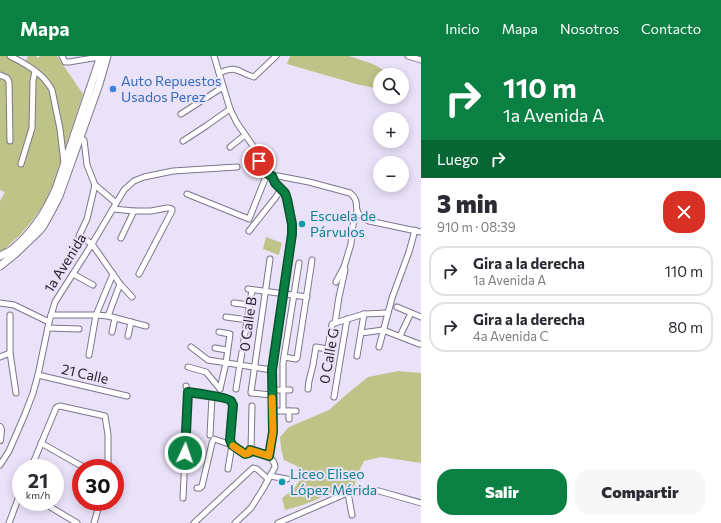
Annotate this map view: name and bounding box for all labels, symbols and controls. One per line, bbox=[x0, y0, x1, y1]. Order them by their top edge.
text: Mapa bbox=[20, 17, 69, 40]
text: Inicio bbox=[445, 20, 480, 37]
text: Mapa bbox=[502, 20, 538, 37]
text: Nosotros bbox=[560, 20, 619, 37]
text: Contacto bbox=[641, 20, 701, 37]
map controls bbox=[373, 68, 409, 192]
button: search bbox=[373, 68, 409, 104]
text: 110 m bbox=[503, 70, 577, 104]
place label: Auto Repuestos Usados Perez bbox=[121, 72, 221, 105]
icon: right bbox=[437, 72, 489, 124]
marker: Auto Repuestos Usados Perez bbox=[108, 84, 118, 94]
text: 1a Avenida A bbox=[503, 104, 604, 126]
button: + bbox=[373, 112, 409, 148]
pin bbox=[242, 144, 276, 178]
icon: right bbox=[487, 148, 509, 170]
icon: arrive bbox=[248, 150, 270, 172]
text: Luego bbox=[437, 150, 479, 168]
button: − bbox=[373, 156, 409, 192]
text: 3 min bbox=[437, 189, 498, 218]
button: close bbox=[663, 191, 705, 233]
place label: Escuela de Párvulos bbox=[310, 207, 376, 240]
marker: Escuela de Párvulos bbox=[297, 219, 307, 229]
text: 910 m · 08:39 bbox=[437, 219, 516, 235]
street label: 1a Avenida bbox=[40, 230, 89, 295]
text: Gira a la derecha bbox=[473, 254, 585, 272]
icon: right bbox=[439, 260, 461, 282]
text: 110 m bbox=[664, 262, 703, 280]
text: 1a Avenida A bbox=[473, 272, 546, 288]
street label: 0 Calle B bbox=[235, 296, 260, 352]
text: Gira a la derecha bbox=[473, 310, 585, 328]
icon: right bbox=[439, 316, 461, 338]
text: 80 m bbox=[668, 318, 703, 336]
street label: 0 Calle G bbox=[315, 327, 342, 385]
text: 4a Avenida C bbox=[473, 328, 548, 344]
street label: 21 Calle bbox=[60, 360, 110, 387]
position arrow bbox=[164, 432, 206, 474]
speed limit sign: 30 bbox=[72, 459, 124, 511]
place label: Liceo Eliseo López Mérida bbox=[290, 465, 377, 498]
text: 21 bbox=[28, 468, 48, 492]
button: Salir bbox=[437, 469, 567, 515]
button: Compartir bbox=[575, 469, 705, 515]
marker: Liceo Eliseo López Mérida bbox=[277, 477, 287, 487]
text: km/h bbox=[26, 489, 50, 501]

